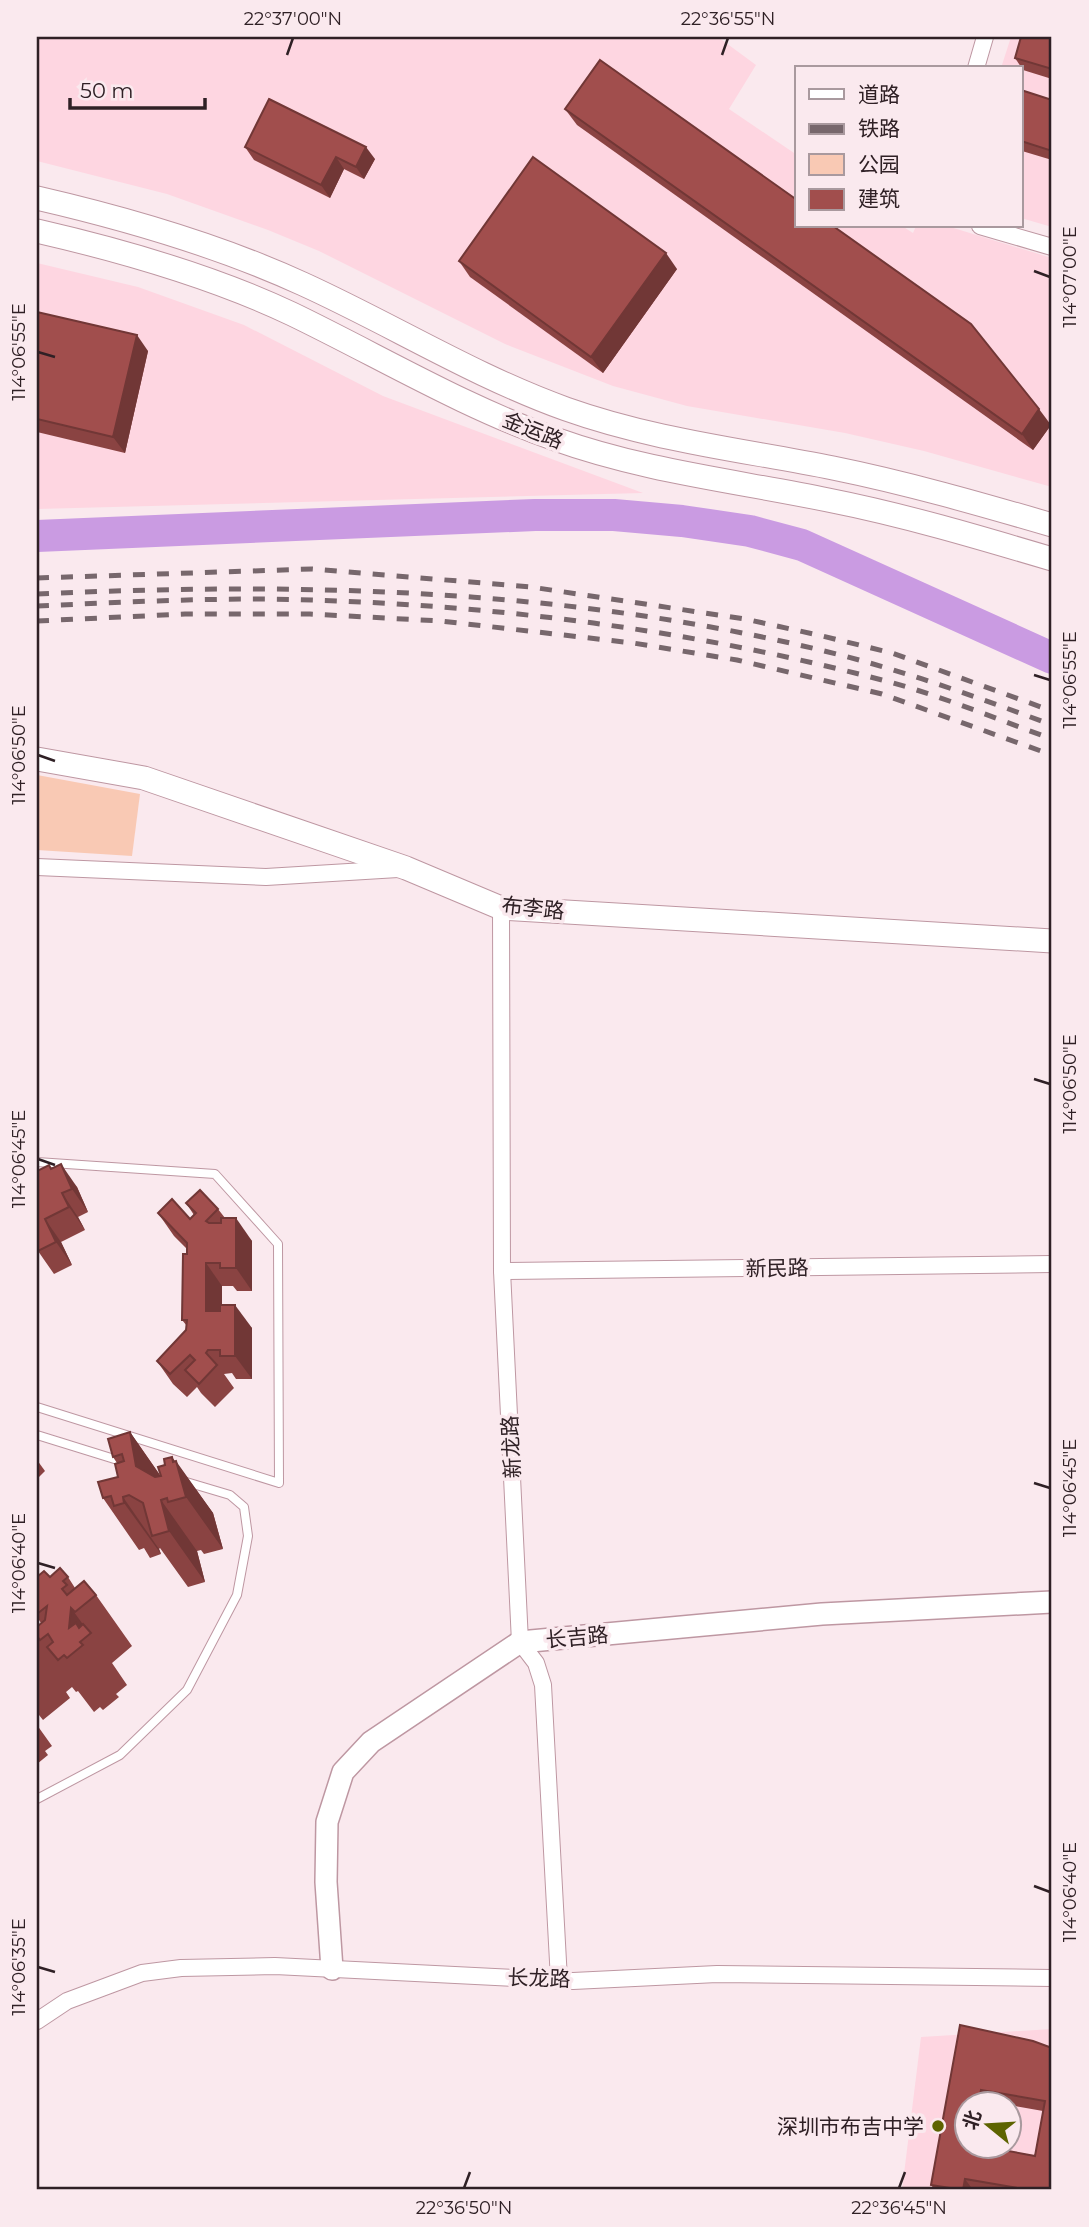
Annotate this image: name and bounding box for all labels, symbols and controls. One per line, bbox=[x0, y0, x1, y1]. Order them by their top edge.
text: 22°37'00"N bbox=[244, 8, 342, 30]
text: 22°36'55"N bbox=[681, 8, 775, 30]
scale bar bbox=[70, 66, 205, 110]
legend bbox=[795, 66, 1023, 228]
text: 50 m bbox=[80, 78, 134, 103]
text: 道路 bbox=[858, 82, 900, 107]
text: 铁路 bbox=[858, 116, 900, 141]
text: 公园 bbox=[858, 152, 900, 177]
text: 建筑 bbox=[858, 186, 900, 211]
text: 114°07'00"E bbox=[1059, 226, 1081, 328]
text: 114°06'55"E bbox=[8, 303, 30, 401]
street label: 金运路 bbox=[499, 407, 567, 453]
text: 114°06'55"E bbox=[1059, 631, 1081, 729]
text: 114°06'50"E bbox=[8, 705, 30, 805]
street label: 布李路 bbox=[500, 892, 566, 924]
text: 114°06'50"E bbox=[1059, 1034, 1081, 1134]
text: 114°06'45"E bbox=[8, 1110, 30, 1208]
street label: 新民路 bbox=[745, 1255, 809, 1281]
street label: 新龙路 bbox=[497, 1415, 525, 1479]
text: 114°06'45"E bbox=[1059, 1439, 1081, 1537]
text: 114°06'40"E bbox=[8, 1513, 30, 1613]
street label: 长吉路 bbox=[545, 1622, 609, 1652]
text: 114°06'40"E bbox=[1059, 1842, 1081, 1942]
text: 114°06'35"E bbox=[8, 1918, 30, 2016]
street label: 长龙路 bbox=[507, 1964, 571, 1992]
north arrow bbox=[953, 2090, 1023, 2160]
text: 北 bbox=[958, 2107, 986, 2132]
place label: 深圳市布吉中学 bbox=[777, 2114, 924, 2139]
marker: 深圳市布吉中学 bbox=[930, 2118, 946, 2134]
text: 22°36'50"N bbox=[416, 2197, 512, 2219]
text: 22°36'45"N bbox=[851, 2197, 947, 2219]

